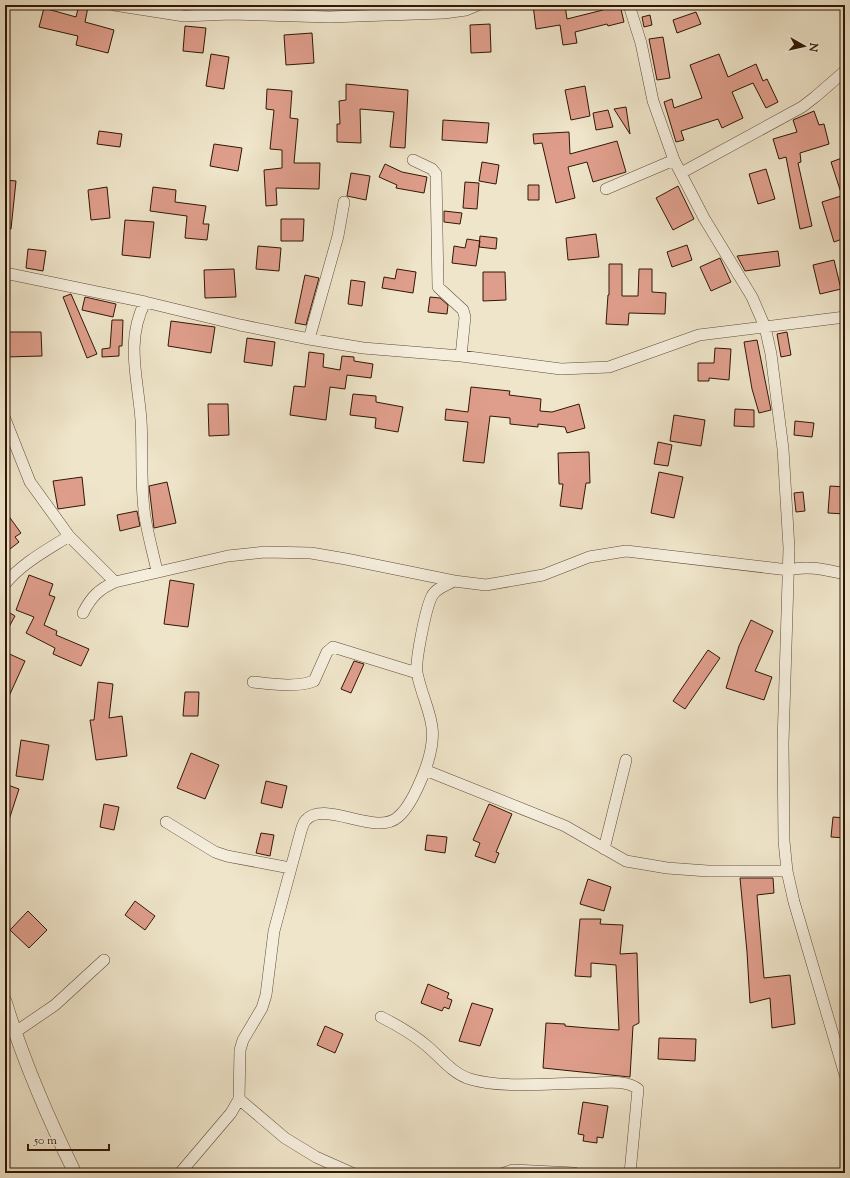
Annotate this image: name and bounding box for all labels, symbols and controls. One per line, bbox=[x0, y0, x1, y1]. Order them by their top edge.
north arrow bbox=[784, 26, 824, 66]
text: N bbox=[804, 41, 822, 53]
scale bar bbox=[28, 1126, 109, 1152]
text: 50 m bbox=[33, 1132, 57, 1150]

